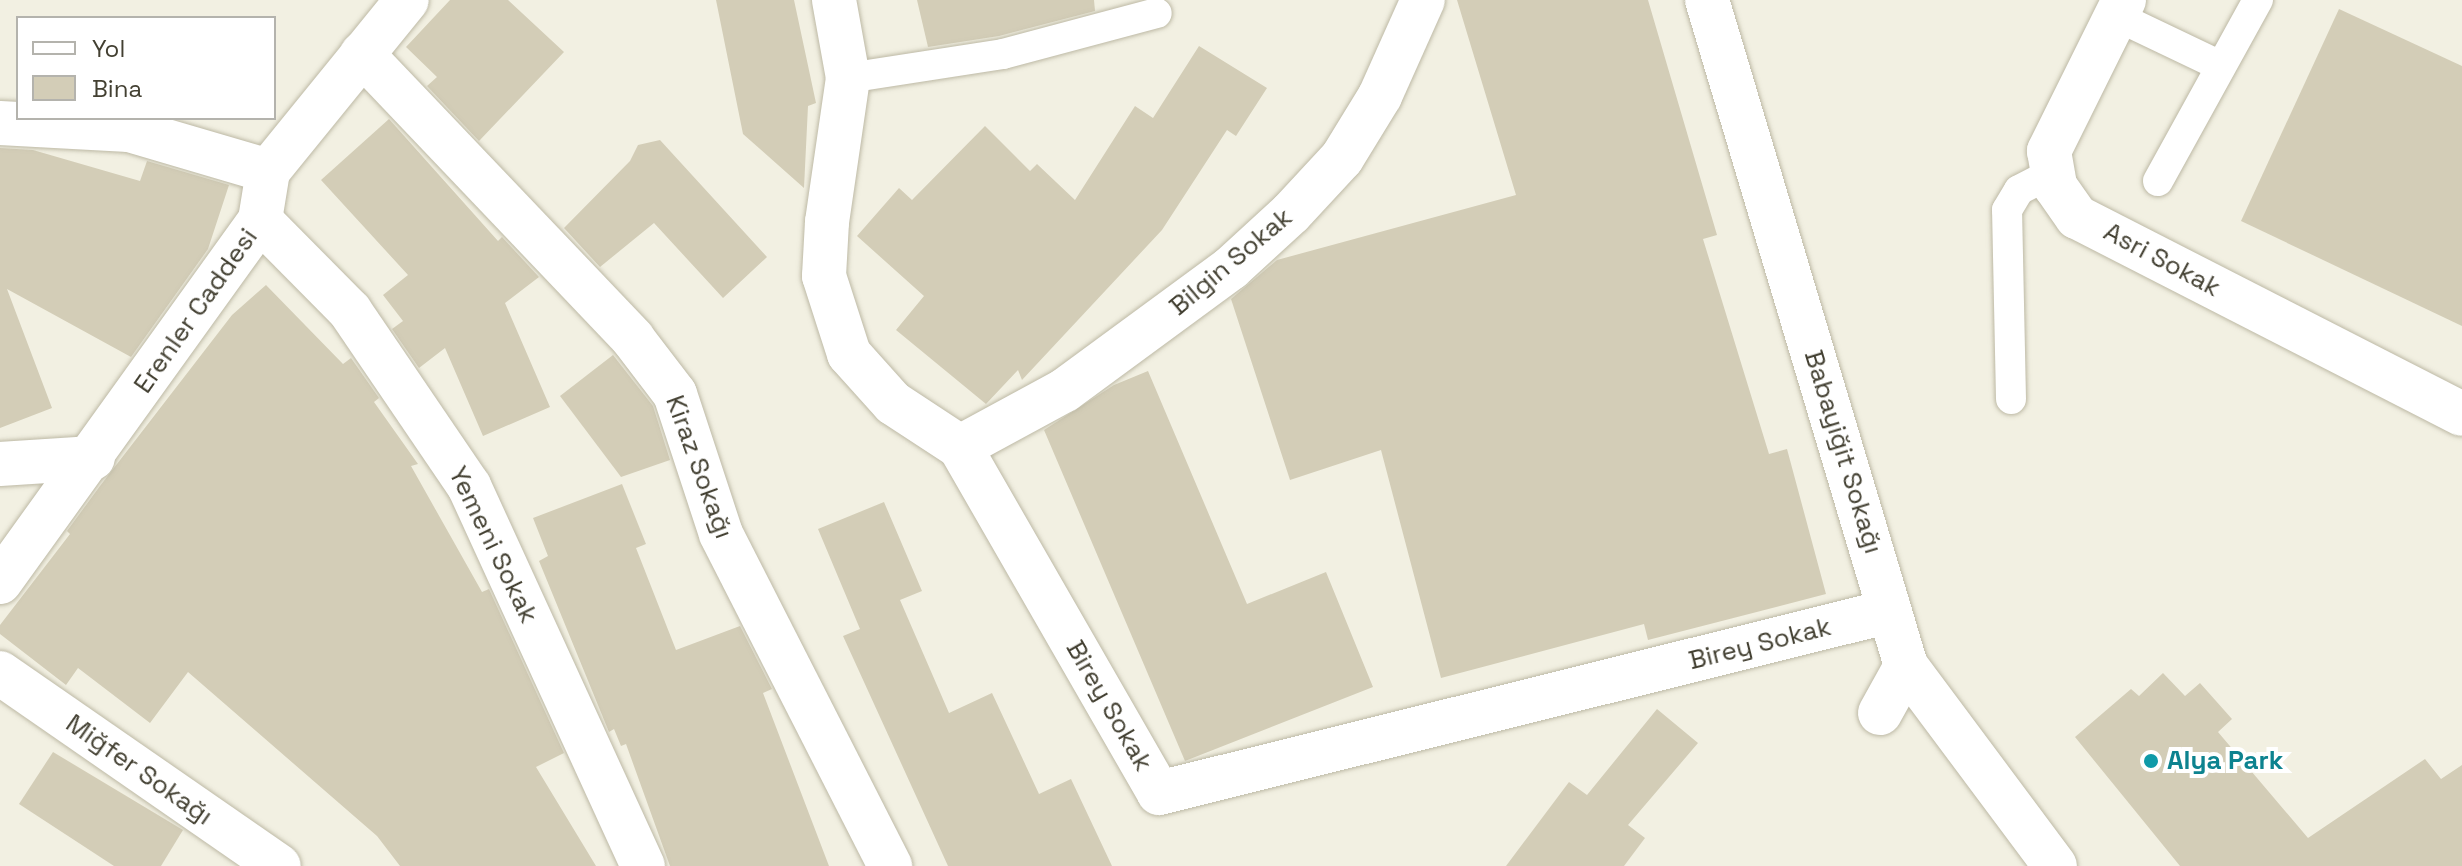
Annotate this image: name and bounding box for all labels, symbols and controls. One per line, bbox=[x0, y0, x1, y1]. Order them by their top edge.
legend bbox=[16, 16, 276, 120]
text: Yol bbox=[92, 33, 125, 64]
text: Bina bbox=[92, 73, 142, 104]
street label: Bilgin Sokak bbox=[1163, 202, 1299, 322]
street label: Asri Sokak bbox=[2098, 216, 2226, 304]
street label: Erenler Caddesi bbox=[128, 223, 264, 399]
street label: Babayiğit Sokağı bbox=[1797, 347, 1889, 557]
street label: Kiraz Sokağı bbox=[659, 391, 739, 543]
street label: Yemeni Sokak bbox=[442, 462, 544, 628]
street label: Birey Sokak bbox=[1686, 611, 1834, 677]
street label: Birey Sokak bbox=[1059, 635, 1159, 777]
street label: Miğfer Sokağı bbox=[60, 708, 218, 832]
place label: Alya Park bbox=[2167, 745, 2283, 777]
marker: Alya Park bbox=[2142, 752, 2160, 770]

